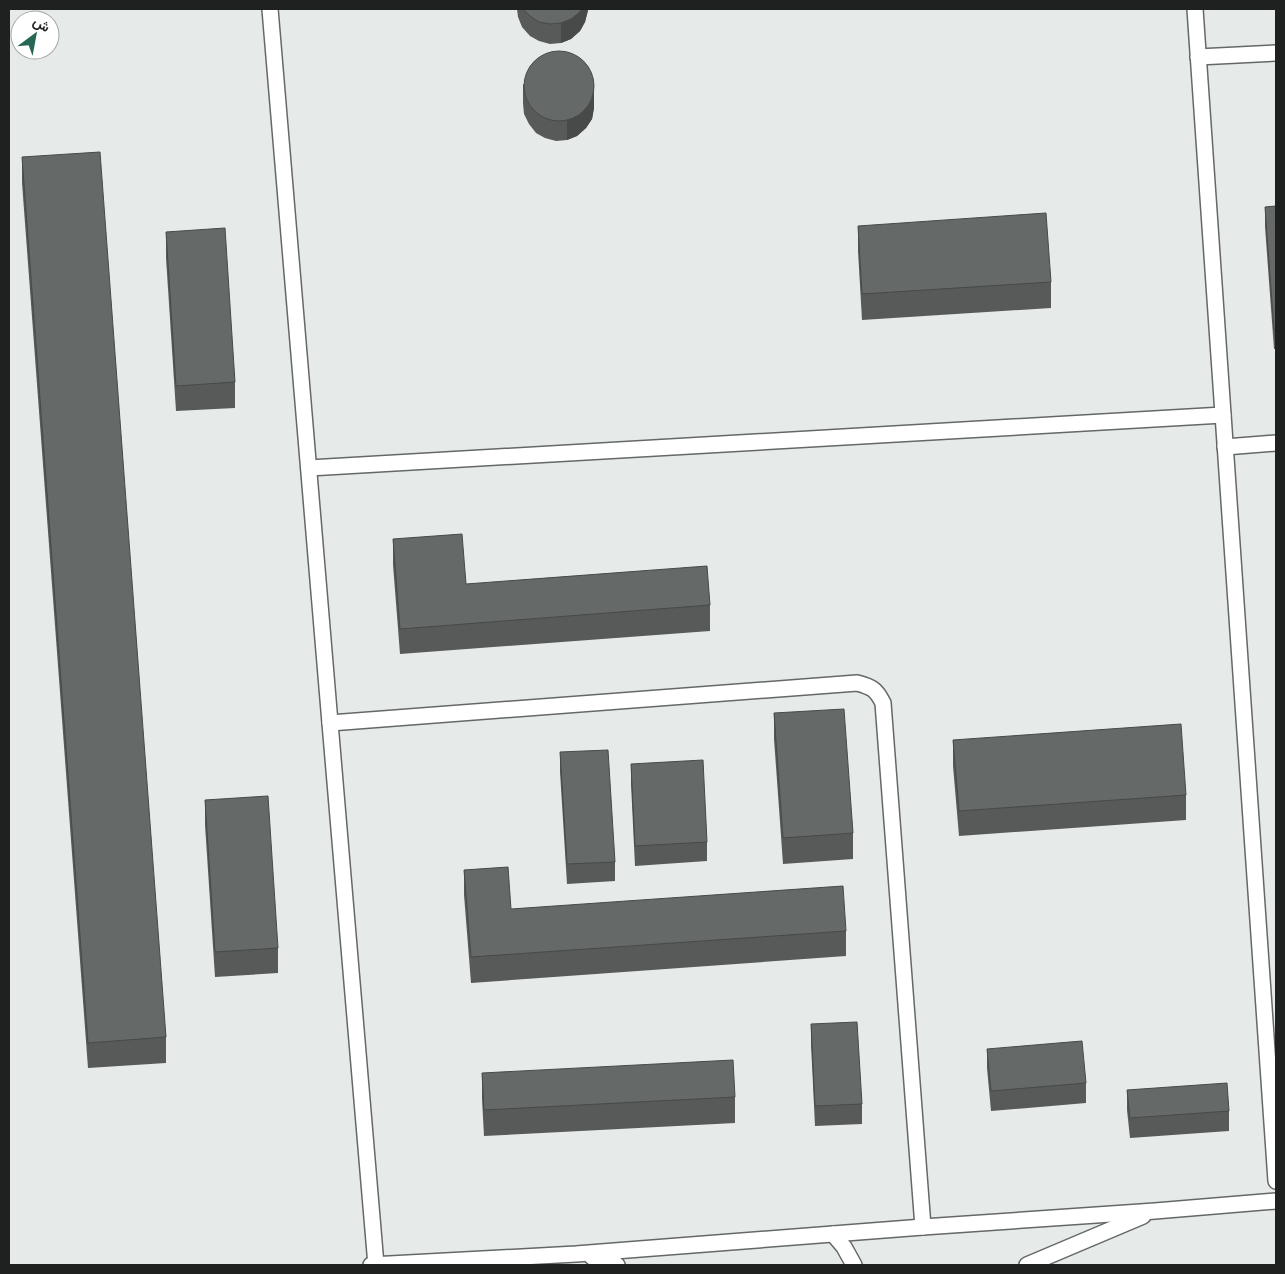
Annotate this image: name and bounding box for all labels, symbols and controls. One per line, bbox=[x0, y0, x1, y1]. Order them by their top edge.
north arrow bbox=[10, 10, 60, 60]
text: ش bbox=[30, 12, 54, 36]

